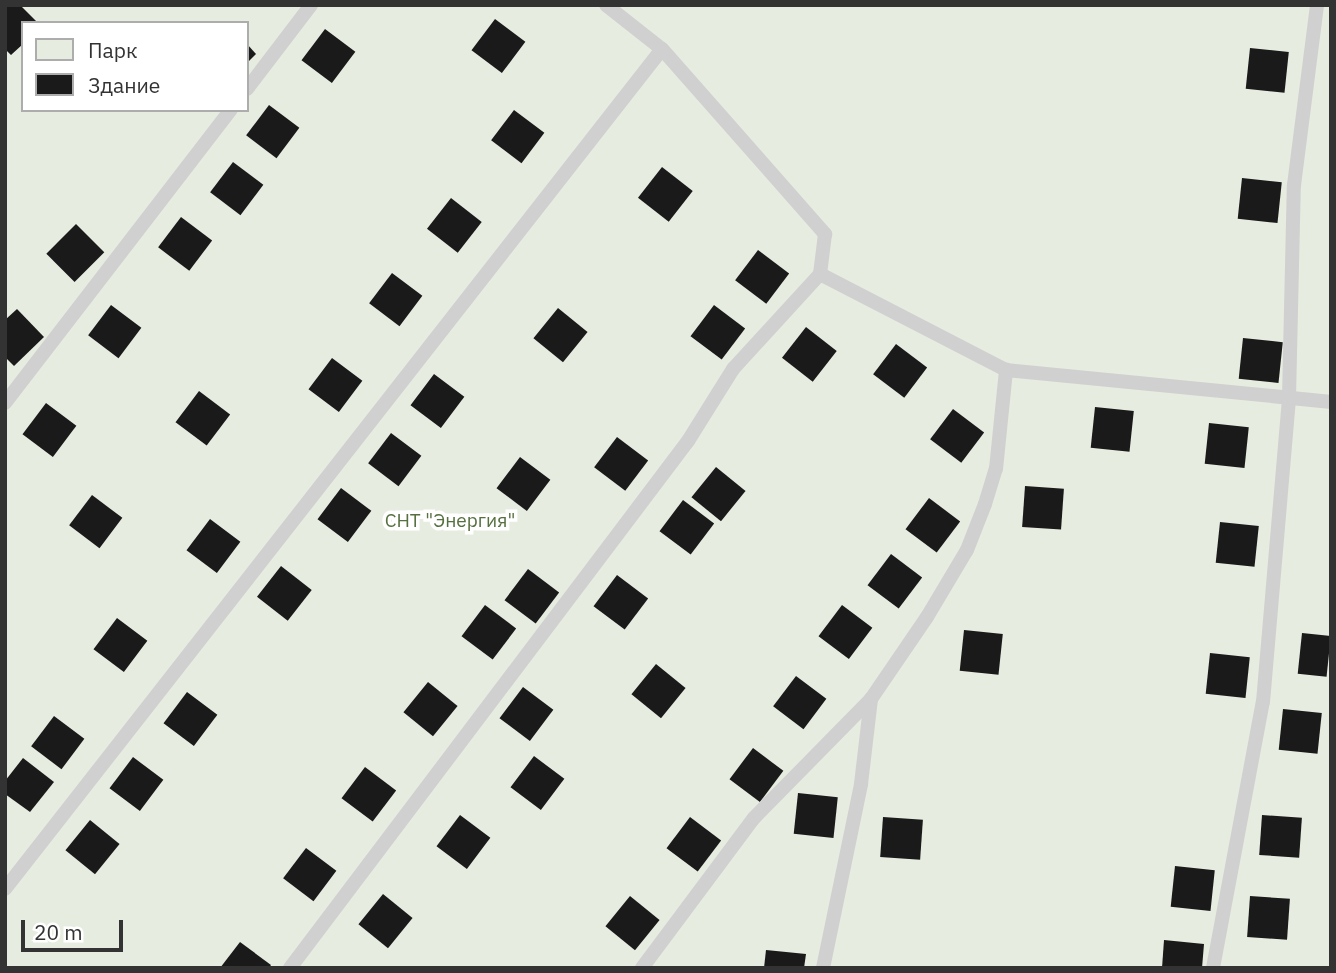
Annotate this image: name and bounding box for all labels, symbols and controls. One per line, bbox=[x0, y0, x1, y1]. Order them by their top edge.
legend bbox=[21, 21, 248, 112]
text: Парк bbox=[88, 36, 138, 64]
text: Здание bbox=[88, 71, 160, 99]
park label: СНТ "Энергия" bbox=[385, 510, 515, 532]
scale bar bbox=[24, 906, 126, 950]
text: 20 m bbox=[34, 918, 83, 946]

